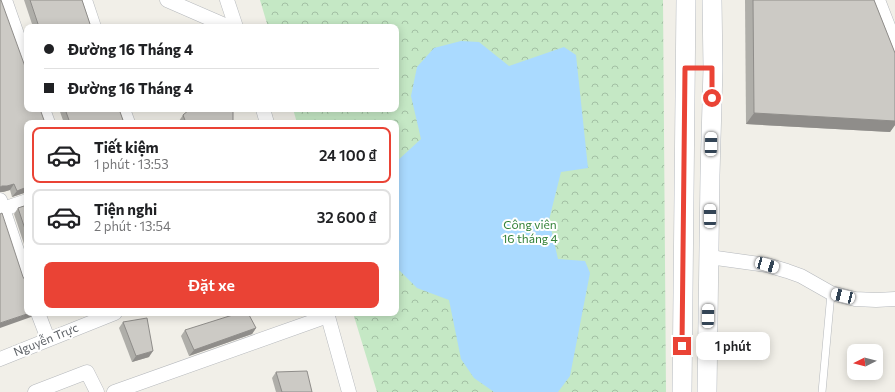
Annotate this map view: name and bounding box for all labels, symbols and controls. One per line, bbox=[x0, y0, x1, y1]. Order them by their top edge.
text: Đường 16 Tháng 4 bbox=[68, 40, 193, 58]
text: Đường 16 Tháng 4 bbox=[68, 79, 193, 97]
route start bbox=[703, 89, 721, 107]
car bbox=[705, 132, 717, 156]
icon: car bbox=[46, 137, 82, 173]
text: Tiết kiệm bbox=[94, 138, 159, 156]
text: 24 100 ₫ bbox=[319, 146, 377, 164]
text: 1 phút · 13:53 bbox=[94, 156, 169, 172]
icon: car bbox=[46, 199, 82, 235]
text: Tiện nghi bbox=[94, 200, 157, 218]
car bbox=[704, 204, 716, 228]
text: 32 600 ₫ bbox=[317, 208, 377, 226]
park label: Công viên 16 tháng 4 bbox=[502, 217, 558, 245]
text: 2 phút · 13:54 bbox=[94, 218, 171, 234]
car bbox=[754, 256, 780, 274]
button: Đặt xe bbox=[44, 262, 379, 308]
car bbox=[830, 287, 856, 305]
car bbox=[702, 304, 714, 328]
street label: Nguyễn Trực bbox=[11, 320, 80, 358]
callout: 1 phút bbox=[696, 332, 770, 360]
route end bbox=[673, 337, 691, 355]
text: 1 phút bbox=[715, 338, 751, 354]
north arrow bbox=[847, 344, 883, 380]
map controls bbox=[847, 344, 883, 380]

